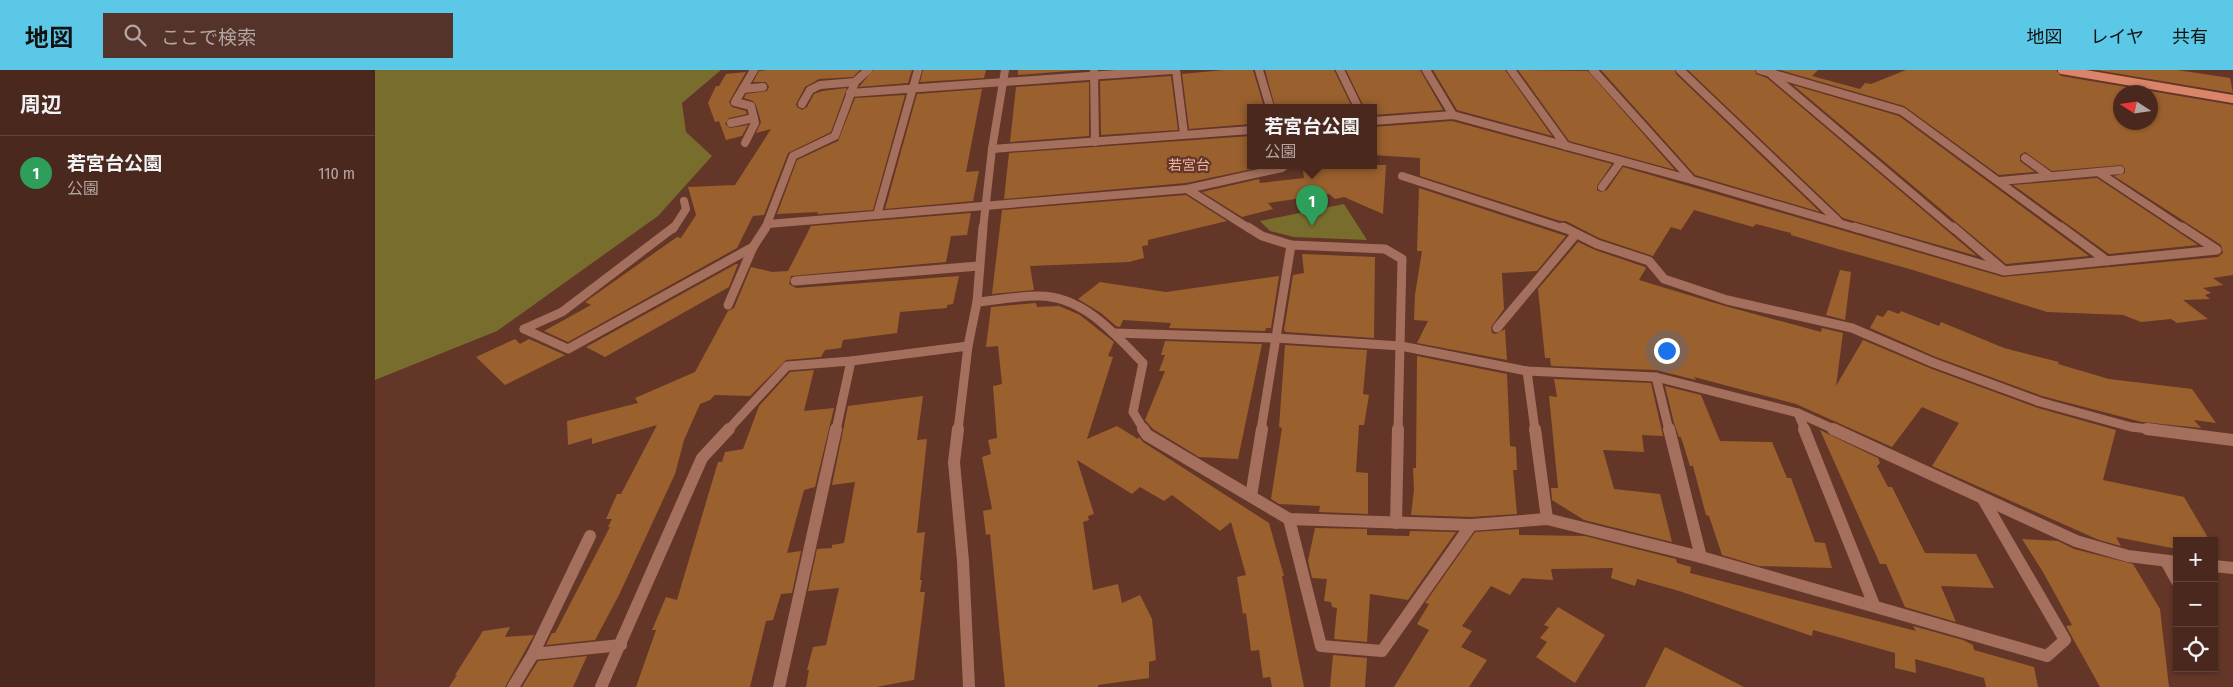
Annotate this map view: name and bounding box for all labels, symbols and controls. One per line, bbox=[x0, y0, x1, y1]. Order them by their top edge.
search box bbox=[103, 13, 453, 58]
icon: search bbox=[121, 21, 149, 49]
text: 地図 bbox=[25, 24, 73, 52]
text: ここで検索 bbox=[161, 26, 256, 49]
text: 地図 bbox=[2027, 26, 2063, 48]
text: レイヤ bbox=[2091, 26, 2144, 48]
text: 共有 bbox=[2172, 26, 2208, 48]
north arrow bbox=[2113, 85, 2158, 130]
text: 周辺 bbox=[20, 92, 62, 118]
popup bbox=[1247, 104, 1377, 169]
text: 若宮台公園 bbox=[1264, 115, 1360, 138]
text: 公園 bbox=[1264, 142, 1297, 161]
text: 若宮台公園 bbox=[67, 152, 162, 175]
district label: 若宮台 bbox=[1168, 157, 1210, 174]
text: 1 bbox=[33, 164, 39, 183]
text: 110 m bbox=[318, 164, 355, 183]
text: 公園 bbox=[67, 179, 99, 198]
pin: 1 bbox=[1296, 185, 1328, 226]
your location bbox=[1654, 338, 1680, 364]
map controls bbox=[2173, 537, 2218, 672]
button: + bbox=[2173, 537, 2218, 582]
button: − bbox=[2173, 582, 2218, 627]
button: locate bbox=[2173, 627, 2218, 672]

